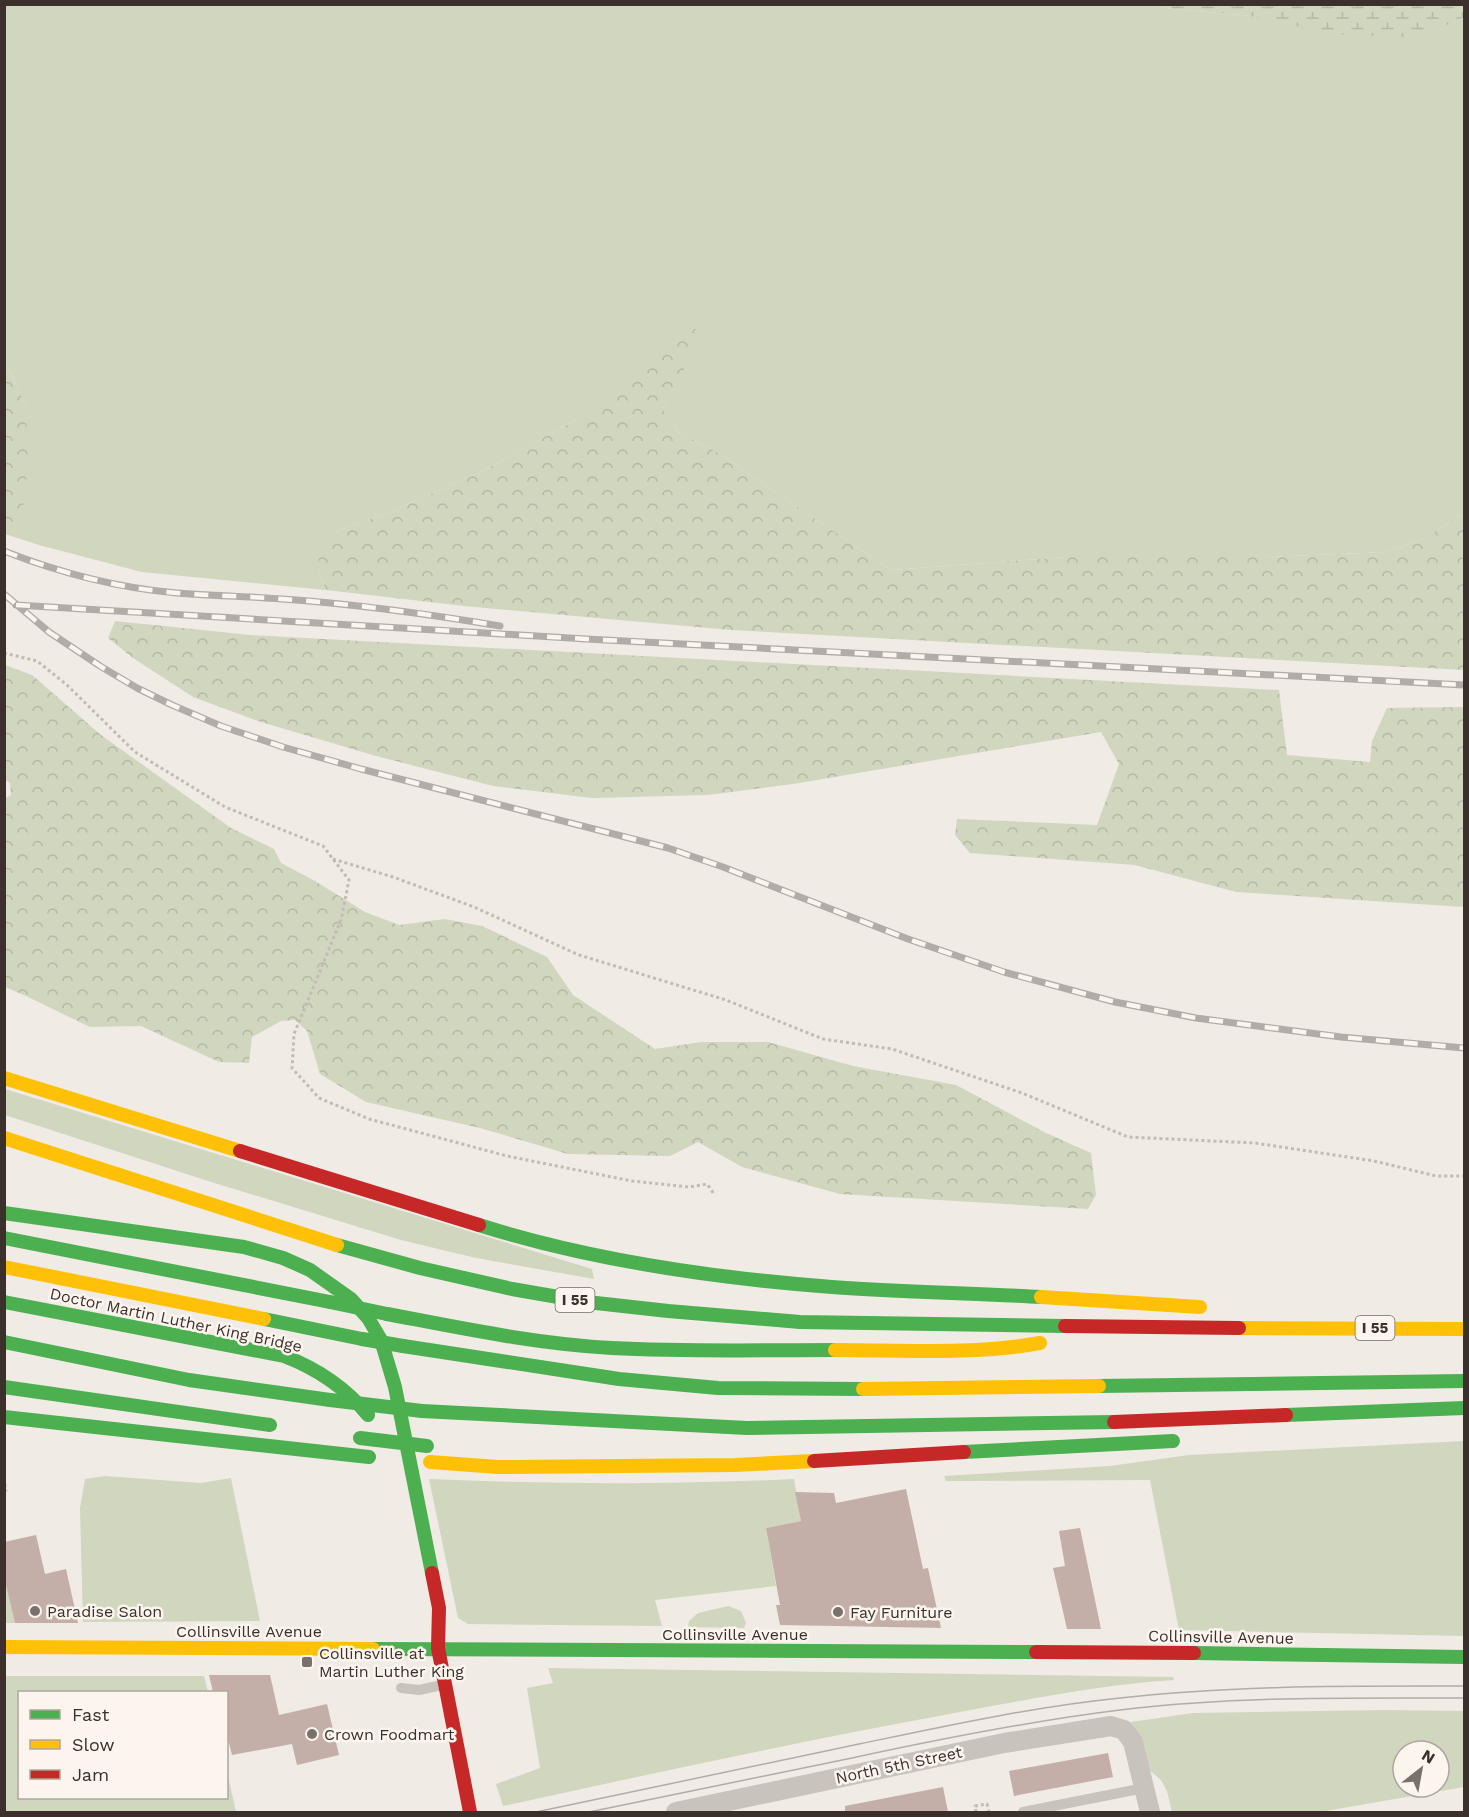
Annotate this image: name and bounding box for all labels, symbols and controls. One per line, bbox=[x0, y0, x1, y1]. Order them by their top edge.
street label: Doctor Martin Luther King Bridge bbox=[48, 1284, 304, 1356]
road number: I 55 bbox=[556, 1288, 594, 1312]
road number: I 55 bbox=[1356, 1316, 1394, 1340]
place label: Paradise Salon bbox=[47, 1602, 162, 1621]
place label: Fay Furniture bbox=[850, 1603, 953, 1622]
marker: Paradise Salon bbox=[28, 1604, 42, 1618]
marker: Fay Furniture bbox=[831, 1605, 845, 1619]
street label: Collinsville Avenue bbox=[176, 1622, 322, 1641]
street label: Collinsville Avenue bbox=[662, 1625, 808, 1644]
street label: Collinsville Avenue bbox=[1148, 1626, 1294, 1648]
place label: Collinsville at Martin Luther King bbox=[319, 1644, 464, 1681]
marker: Collinsville at Martin Luther King bbox=[300, 1655, 314, 1669]
legend bbox=[18, 1691, 228, 1799]
text: Fast bbox=[72, 1704, 110, 1725]
place label: Crown Foodmart bbox=[324, 1725, 455, 1744]
marker: Crown Foodmart bbox=[305, 1727, 319, 1741]
text: Slow bbox=[72, 1734, 115, 1755]
north arrow bbox=[1391, 1739, 1451, 1799]
street label: North 5th Street bbox=[834, 1742, 964, 1788]
text: N bbox=[1418, 1745, 1438, 1768]
text: Jam bbox=[72, 1764, 109, 1785]

